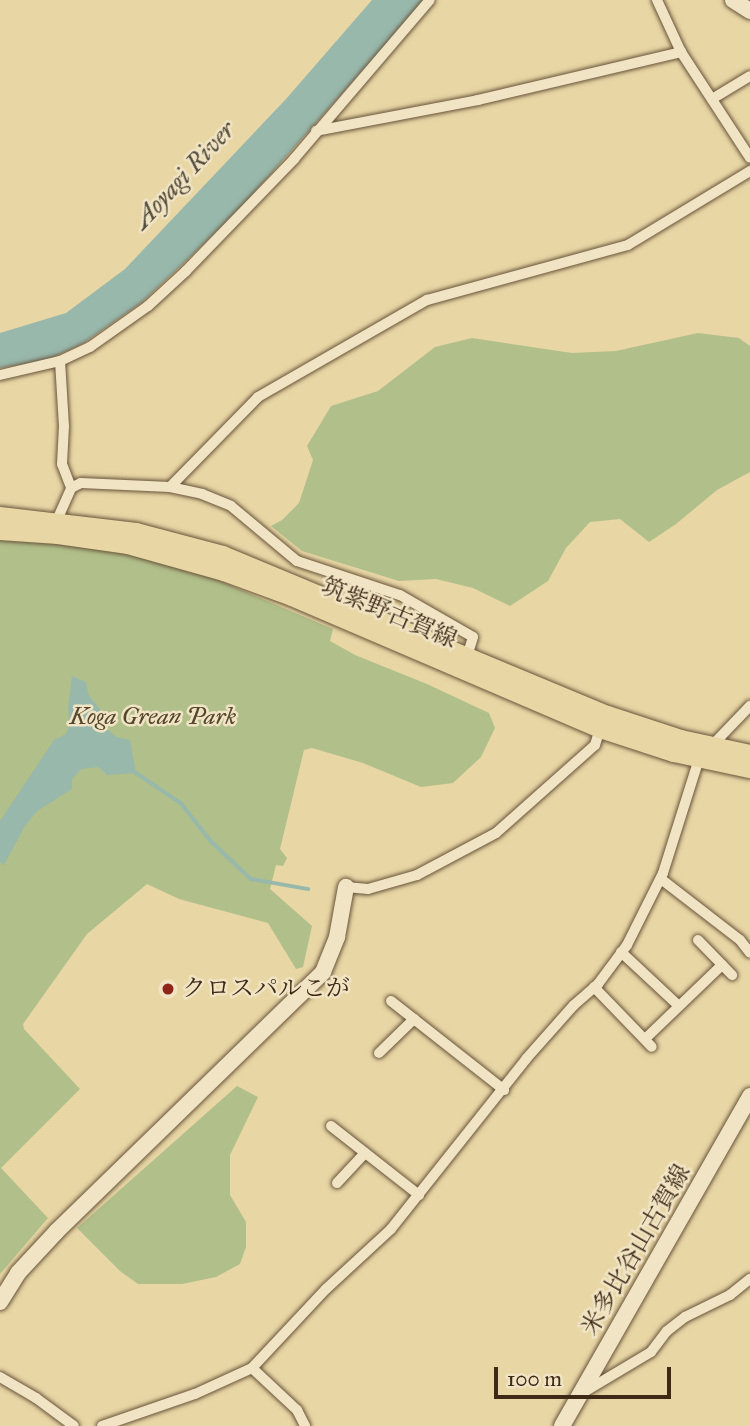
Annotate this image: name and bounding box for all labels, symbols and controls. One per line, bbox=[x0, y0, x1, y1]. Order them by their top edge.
water label: Aoyagi River bbox=[126, 115, 242, 235]
street label: 筑紫野古賀線 bbox=[317, 572, 461, 654]
park label: Koga Grean Park bbox=[70, 703, 236, 731]
place label: クロスパルこが bbox=[182, 975, 350, 1003]
marker: クロスパルこが bbox=[160, 981, 176, 997]
street label: 米多比谷山古賀線 bbox=[576, 1160, 696, 1340]
scale bar bbox=[498, 1352, 675, 1396]
text: 100 m bbox=[507, 1366, 562, 1392]

